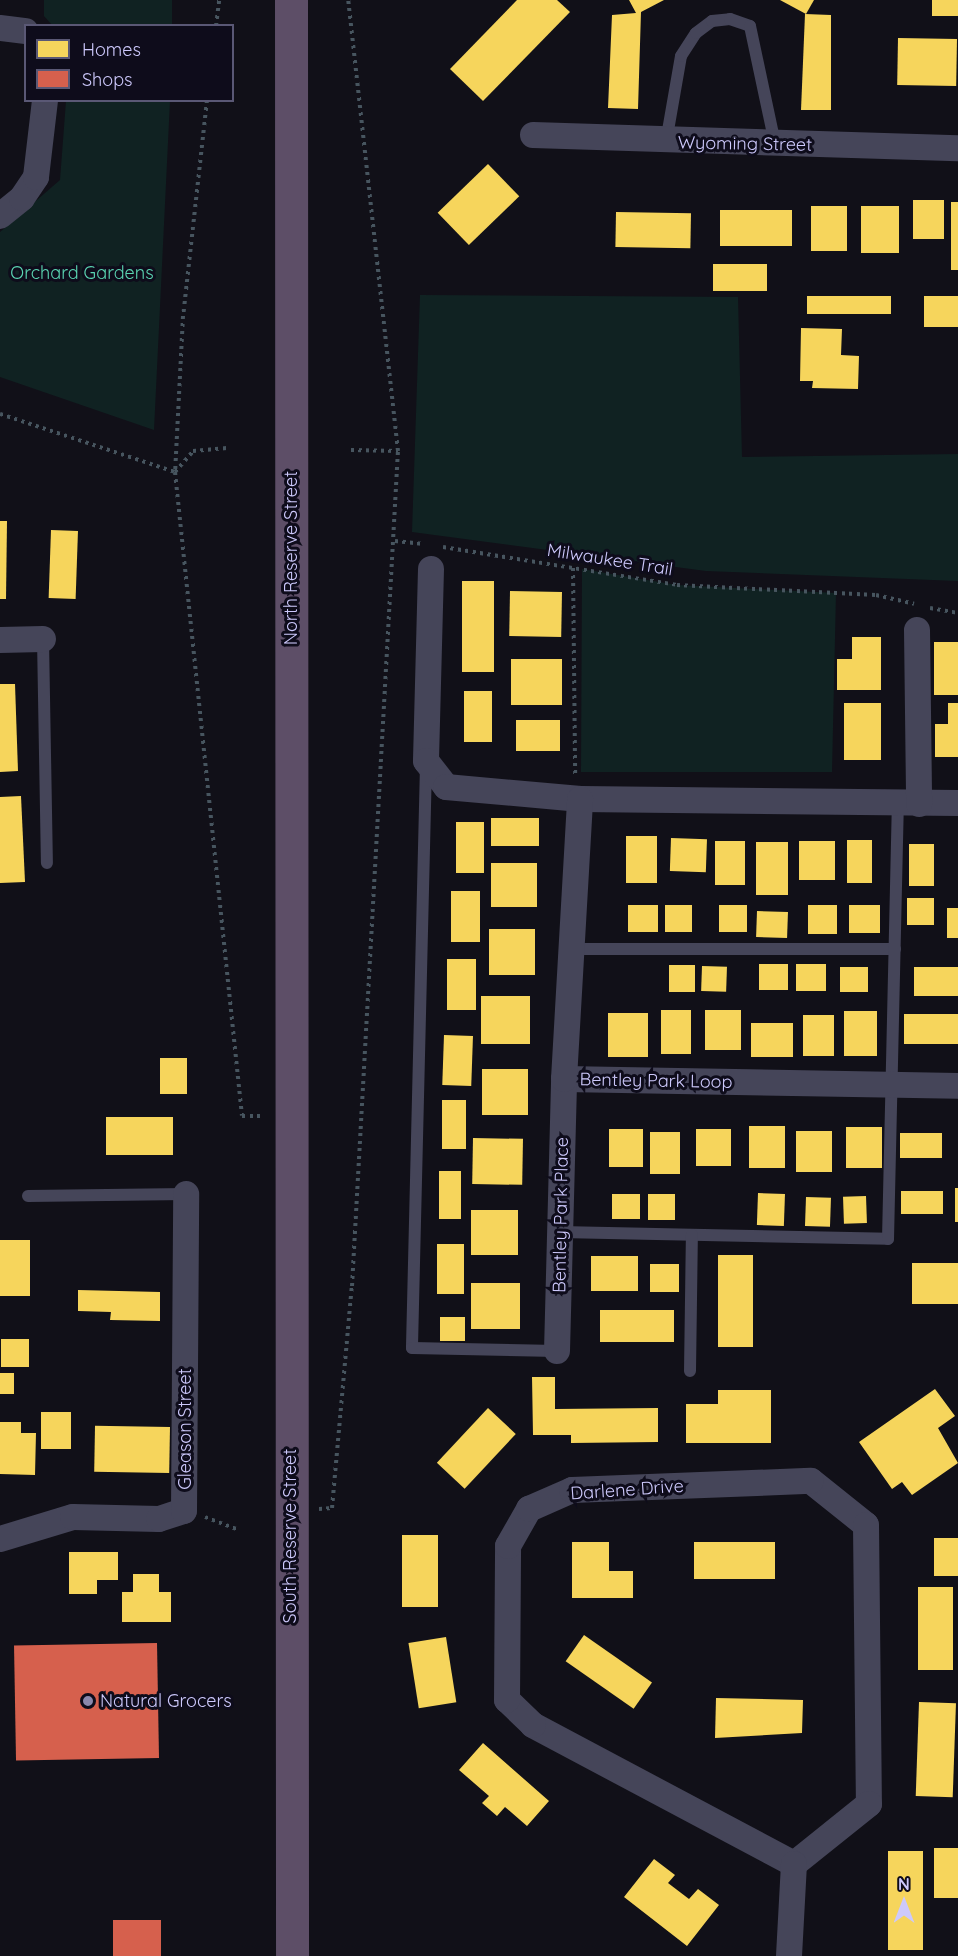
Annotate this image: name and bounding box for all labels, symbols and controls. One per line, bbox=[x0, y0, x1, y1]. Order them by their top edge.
legend bbox=[24, 24, 234, 102]
text: Homes bbox=[82, 38, 141, 61]
text: Shops bbox=[82, 68, 133, 91]
street label: Wyoming Street bbox=[678, 132, 812, 156]
park label: Orchard Gardens bbox=[10, 262, 154, 284]
street label: North Reserve Street bbox=[280, 471, 302, 645]
street label: Milwaukee Trail bbox=[546, 539, 674, 581]
street label: Bentley Park Loop bbox=[579, 1069, 733, 1093]
street label: Bentley Park Place bbox=[549, 1137, 573, 1293]
street label: Gleason Street bbox=[174, 1368, 196, 1490]
street label: South Reserve Street bbox=[279, 1449, 301, 1623]
street label: Darlene Drive bbox=[570, 1475, 684, 1505]
place label: Natural Grocers bbox=[100, 1690, 232, 1712]
marker: Natural Grocers bbox=[81, 1694, 95, 1708]
north arrow bbox=[874, 1872, 934, 1932]
text: N bbox=[898, 1874, 910, 1894]

